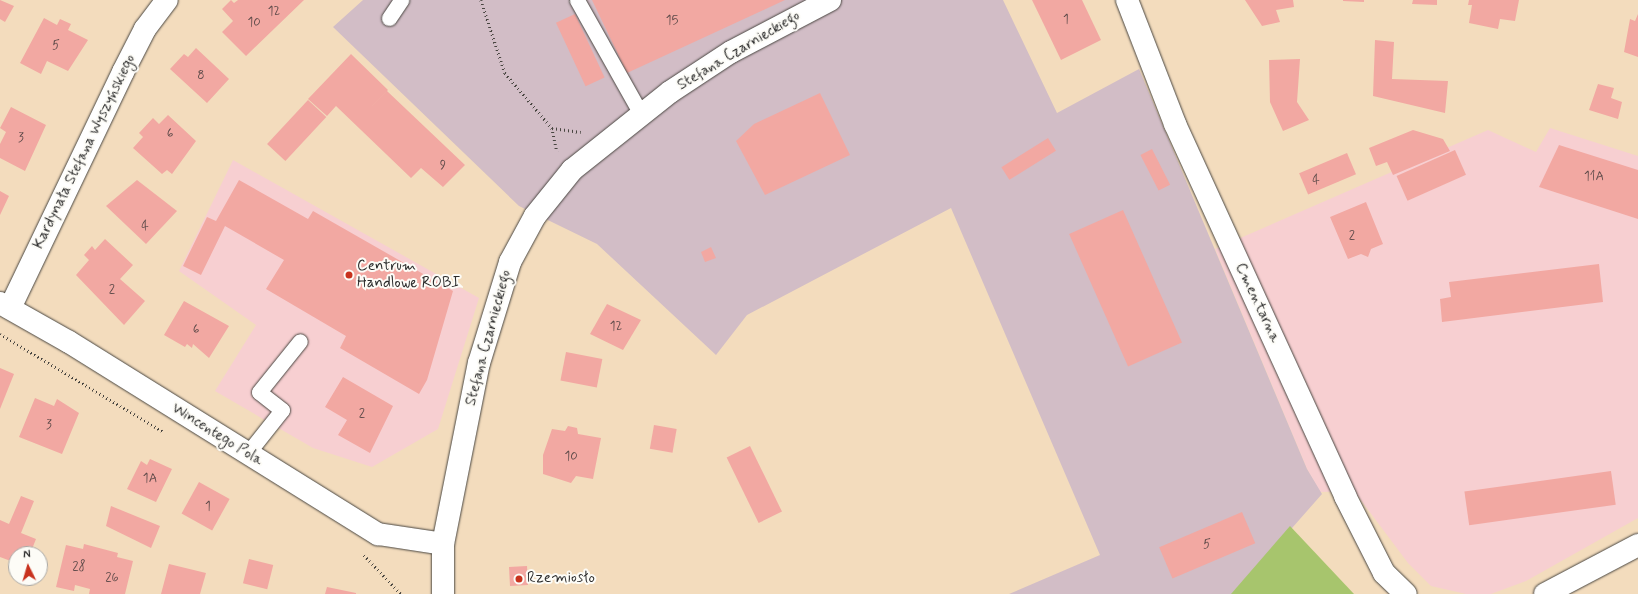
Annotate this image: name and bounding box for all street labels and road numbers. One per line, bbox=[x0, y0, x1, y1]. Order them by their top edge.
street label: Stefana Czarnieckiego bbox=[673, 6, 805, 96]
street label: Kardynała Stefana Wyszyńskiego bbox=[30, 51, 140, 253]
street label: Cmentarna bbox=[1231, 260, 1283, 346]
street label: Stefana Czarnieckiego bbox=[462, 267, 516, 409]
street label: Wincentego Pola bbox=[169, 401, 265, 469]

